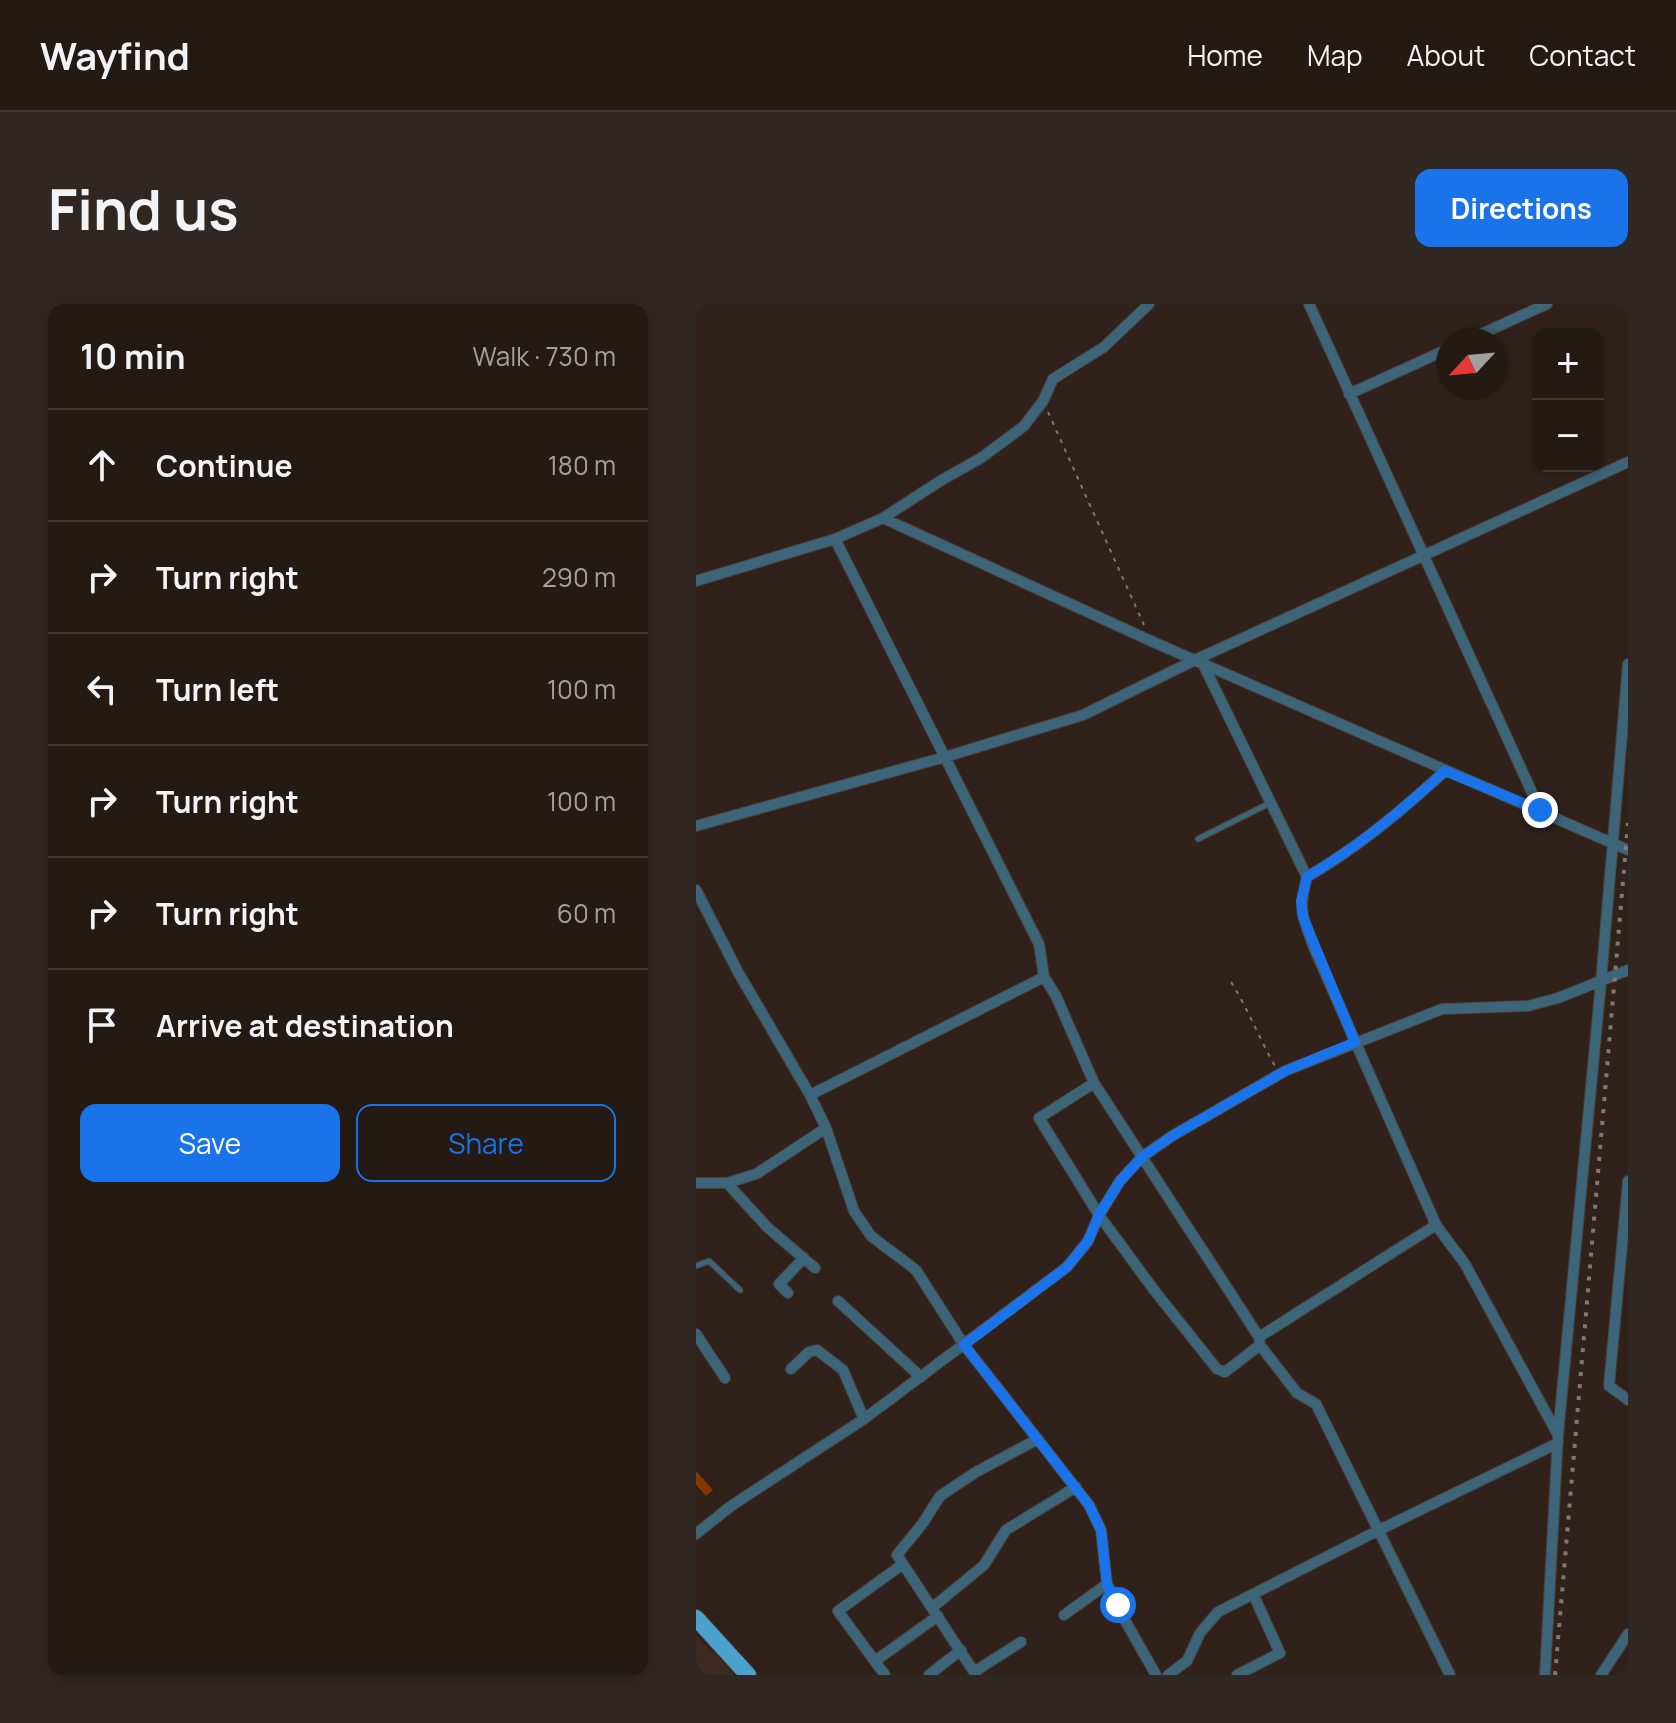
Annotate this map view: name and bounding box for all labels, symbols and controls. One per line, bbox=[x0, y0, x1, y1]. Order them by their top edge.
text: Wayfind bbox=[40, 29, 190, 81]
text: Home bbox=[1187, 36, 1263, 74]
text: Map bbox=[1307, 36, 1363, 74]
text: About bbox=[1407, 36, 1485, 74]
text: Contact bbox=[1529, 36, 1636, 74]
button: Directions bbox=[1415, 169, 1628, 247]
text: Find us bbox=[48, 170, 239, 247]
north arrow bbox=[1436, 328, 1508, 400]
map controls bbox=[1532, 328, 1604, 472]
button: + bbox=[1532, 328, 1604, 400]
text: 10 min bbox=[80, 333, 185, 379]
text: Walk · 730 m bbox=[473, 338, 616, 374]
button: − bbox=[1532, 400, 1604, 472]
icon: ahead bbox=[80, 443, 124, 487]
text: Continue bbox=[156, 445, 292, 486]
text: 180 m bbox=[548, 447, 616, 483]
icon: right bbox=[80, 555, 124, 599]
text: Turn right bbox=[156, 557, 299, 598]
text: 290 m bbox=[542, 559, 616, 595]
icon: left bbox=[80, 667, 124, 711]
text: Turn left bbox=[156, 669, 279, 710]
text: 100 m bbox=[547, 671, 616, 707]
icon: right bbox=[80, 779, 124, 823]
text: Turn right bbox=[156, 781, 299, 822]
text: 100 m bbox=[547, 783, 616, 819]
route end bbox=[1522, 792, 1558, 828]
icon: right bbox=[80, 891, 124, 935]
text: Turn right bbox=[156, 893, 299, 934]
text: 60 m bbox=[557, 895, 616, 931]
icon: arrive bbox=[80, 1003, 124, 1047]
text: Arrive at destination bbox=[156, 1005, 454, 1046]
button: Save bbox=[80, 1104, 340, 1182]
button: Share bbox=[356, 1104, 616, 1182]
route start bbox=[1100, 1587, 1136, 1623]

